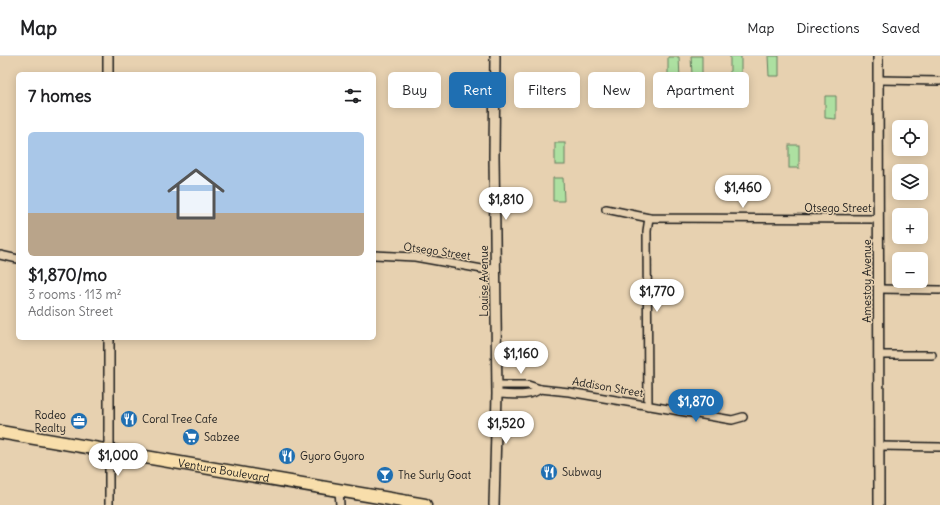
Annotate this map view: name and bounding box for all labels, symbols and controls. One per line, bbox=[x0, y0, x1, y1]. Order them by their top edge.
text: Map bbox=[20, 16, 57, 40]
text: Map bbox=[747, 19, 774, 37]
text: Directions bbox=[796, 19, 860, 37]
text: Saved bbox=[882, 19, 920, 37]
chip: Buy bbox=[388, 72, 441, 108]
chip: Rent bbox=[449, 72, 506, 108]
chip: Filters bbox=[514, 72, 580, 108]
chip: New bbox=[588, 72, 645, 108]
chip: Apartment bbox=[653, 72, 749, 108]
text: 7 homes bbox=[28, 85, 92, 107]
icon: filters bbox=[342, 85, 364, 107]
map controls bbox=[892, 120, 928, 288]
button: locate bbox=[892, 120, 928, 156]
icon: home bbox=[160, 158, 232, 230]
button: layers bbox=[892, 164, 928, 200]
pin: $1,460 bbox=[710, 175, 776, 209]
text: $1,460 bbox=[724, 179, 762, 196]
pin: $1,810 bbox=[473, 187, 539, 221]
text: $1,810 bbox=[488, 191, 524, 208]
street label: Otsego Street bbox=[804, 201, 872, 215]
button: + bbox=[892, 208, 928, 244]
street label: Otsego Street bbox=[403, 239, 472, 263]
street label: Amestoy Avenue bbox=[860, 239, 874, 323]
street label: Louise Avenue bbox=[477, 245, 491, 317]
button: − bbox=[892, 252, 928, 288]
text: $1,870/mo bbox=[28, 264, 107, 286]
pin: $1,770 bbox=[624, 279, 690, 313]
text: $1,770 bbox=[639, 283, 675, 300]
text: 3 rooms · 113 m² bbox=[28, 286, 122, 303]
text: Addison Street bbox=[28, 303, 113, 320]
pin: $1,160 bbox=[488, 341, 554, 375]
text: $1,160 bbox=[503, 345, 539, 362]
street label: Addison Street bbox=[571, 374, 645, 400]
pin: $1,870 bbox=[663, 389, 729, 423]
text: $1,870 bbox=[677, 393, 715, 410]
place label: Rodeo Realty bbox=[34, 408, 66, 435]
restaurant icon: Coral Tree Cafe bbox=[119, 409, 139, 429]
office icon: Rodeo Realty bbox=[69, 411, 89, 431]
pin: $1,520 bbox=[473, 411, 539, 445]
place label: Coral Tree Cafe bbox=[142, 412, 217, 426]
text: $1,520 bbox=[487, 415, 525, 432]
supermarket icon: Sabzee bbox=[181, 427, 201, 447]
place label: Sabzee bbox=[204, 430, 239, 444]
pin: $1,000 bbox=[85, 443, 151, 477]
restaurant icon: Gyoro Gyoro bbox=[277, 446, 297, 466]
text: $1,000 bbox=[98, 447, 138, 464]
place label: Gyoro Gyoro bbox=[300, 449, 365, 463]
street label: Ventura Boulevard bbox=[177, 456, 271, 485]
restaurant icon: Subway bbox=[539, 462, 559, 482]
bar icon: The Surly Goat bbox=[375, 465, 395, 485]
place label: Subway bbox=[562, 465, 602, 479]
place label: The Surly Goat bbox=[398, 468, 471, 482]

